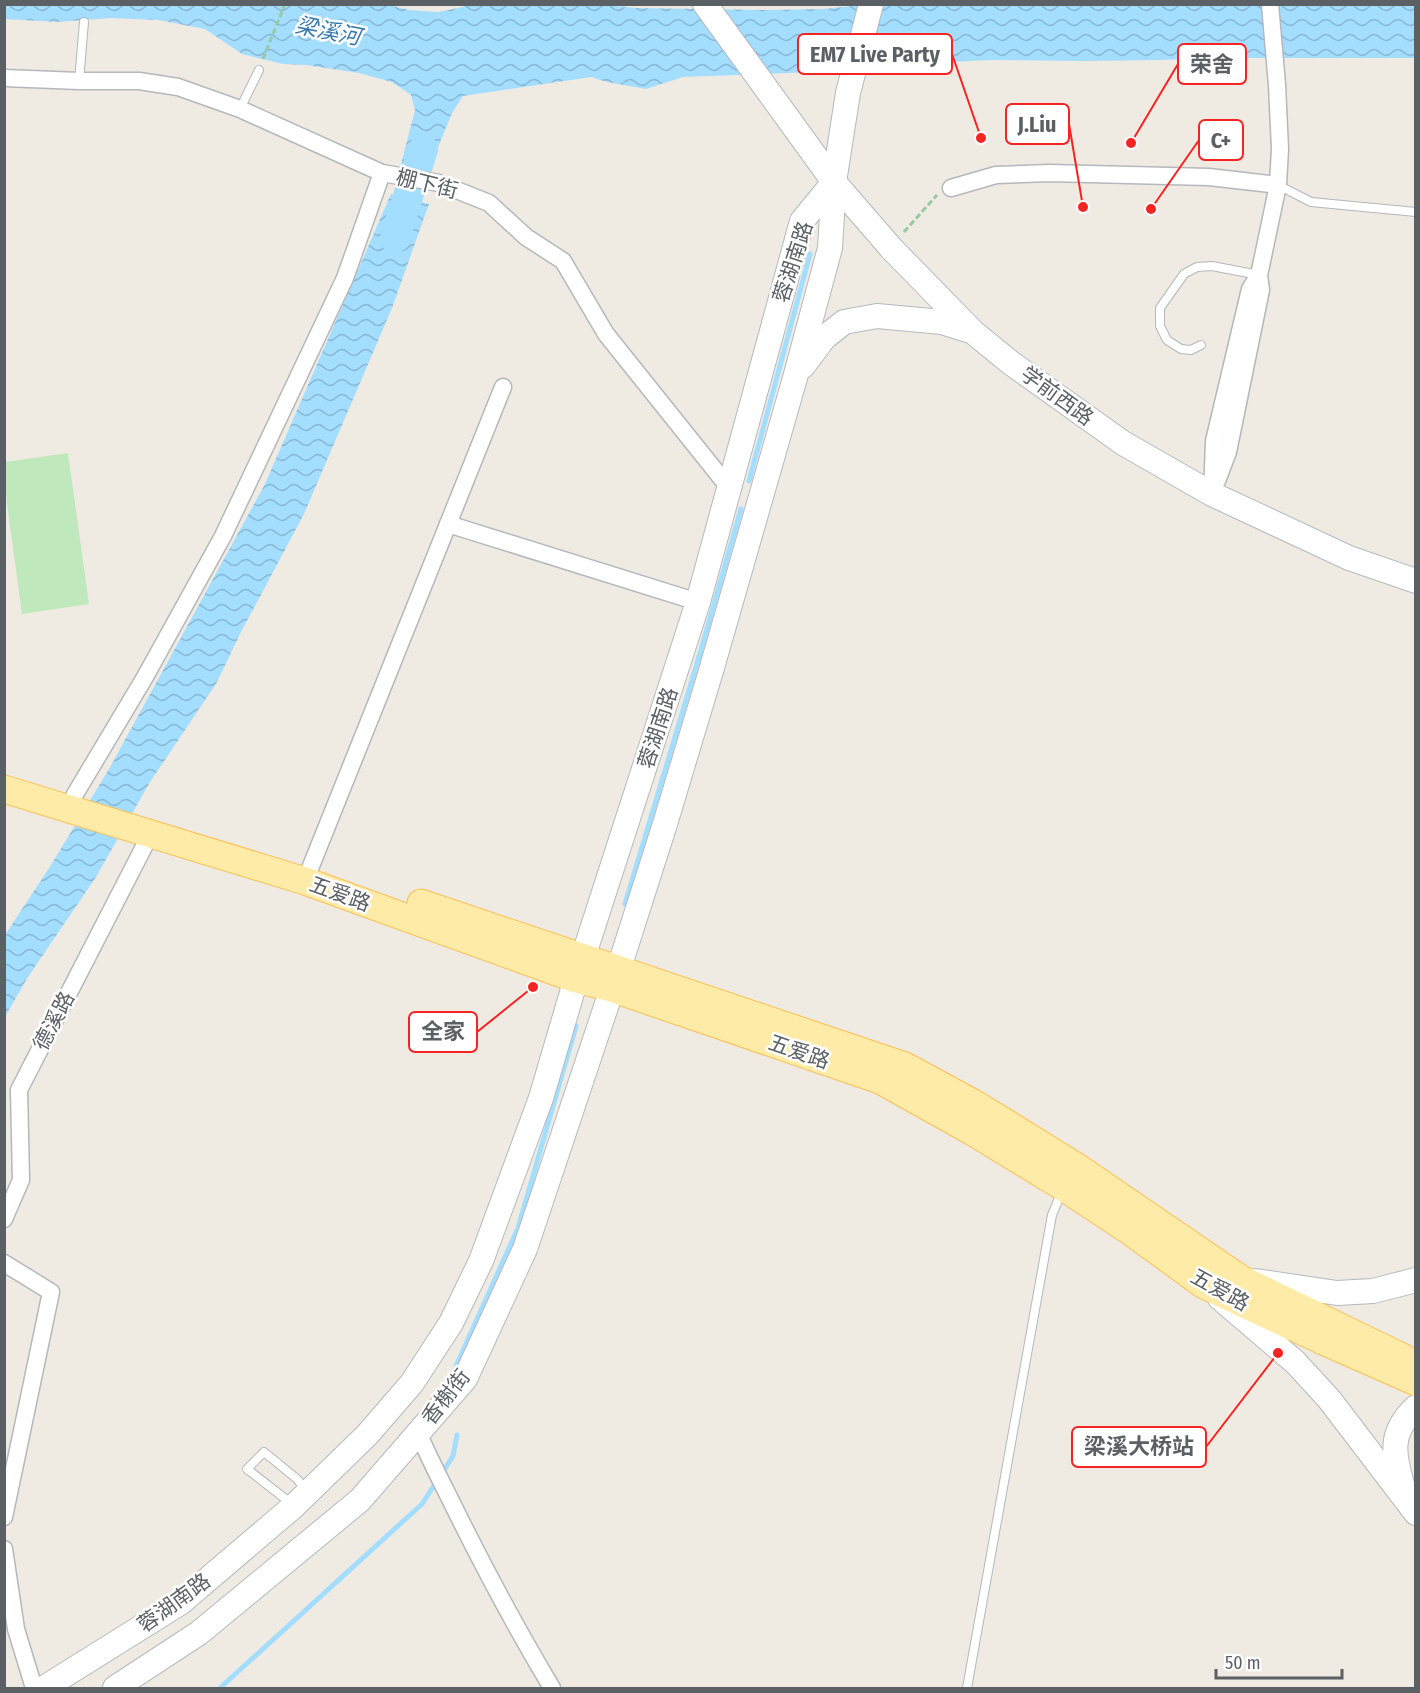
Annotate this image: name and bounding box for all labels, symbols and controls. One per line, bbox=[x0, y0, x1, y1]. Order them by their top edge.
water label: 梁溪河 bbox=[293, 11, 367, 51]
callout: EM7 Live Party bbox=[798, 34, 952, 74]
text: EM7 Live Party bbox=[810, 41, 940, 68]
callout: 荣舍 bbox=[1178, 44, 1246, 84]
text: 荣舍 bbox=[1190, 51, 1234, 78]
callout: J.Liu bbox=[1006, 104, 1069, 144]
text: J.Liu bbox=[1017, 111, 1056, 138]
callout: C+ bbox=[1199, 120, 1243, 160]
text: C+ bbox=[1211, 127, 1231, 154]
street label: 棚下街 bbox=[393, 164, 461, 204]
street label: 蓉湖南路 bbox=[768, 218, 818, 306]
street label: 学前西路 bbox=[1015, 361, 1099, 431]
street label: 蓉湖南路 bbox=[633, 684, 683, 772]
street label: 五爱路 bbox=[306, 871, 374, 917]
street label: 德溪路 bbox=[28, 987, 80, 1055]
callout: 全家 bbox=[409, 1012, 477, 1052]
text: 全家 bbox=[421, 1018, 465, 1045]
street label: 五爱路 bbox=[765, 1029, 833, 1075]
street label: 五爱路 bbox=[1186, 1263, 1254, 1317]
street label: 香榭街 bbox=[416, 1364, 476, 1430]
callout: 梁溪大桥站 bbox=[1072, 1427, 1206, 1467]
text: 梁溪大桥站 bbox=[1084, 1433, 1194, 1460]
street label: 蓉湖南路 bbox=[132, 1568, 216, 1638]
scale bar bbox=[1216, 1642, 1342, 1680]
text: 50 m bbox=[1225, 1652, 1261, 1674]

